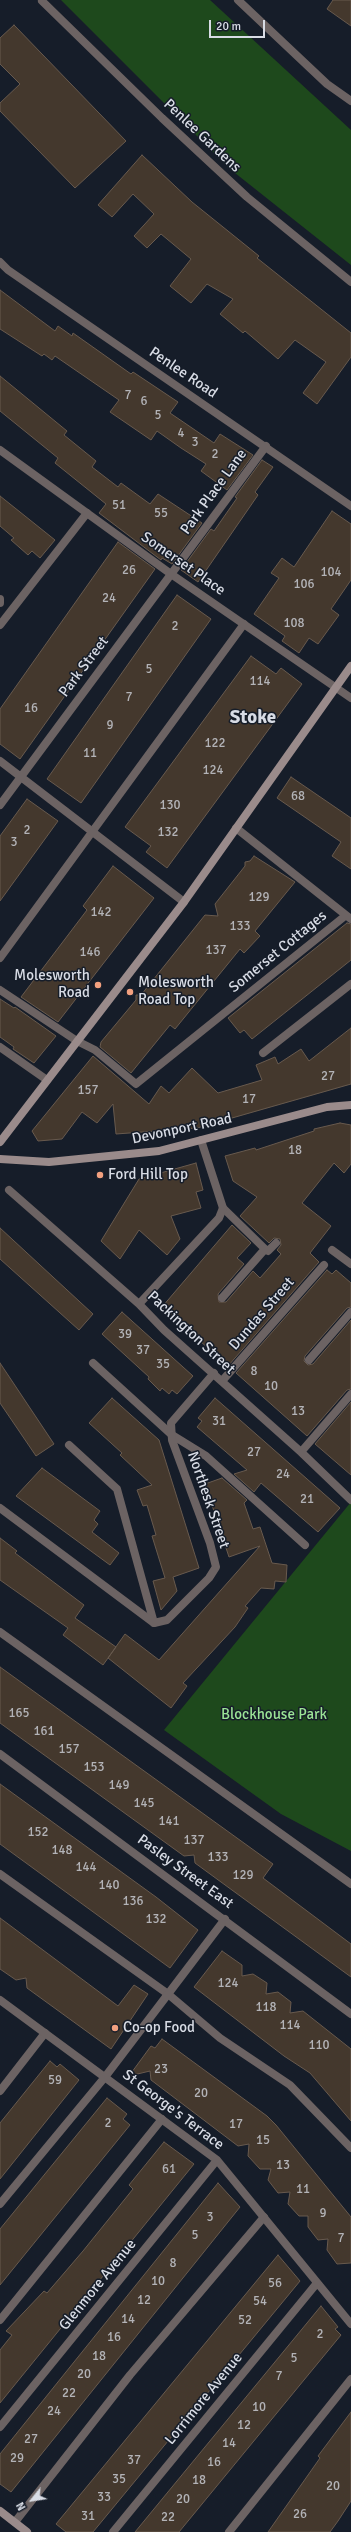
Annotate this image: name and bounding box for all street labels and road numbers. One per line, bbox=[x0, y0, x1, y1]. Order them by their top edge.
street label: Penlee Gardens bbox=[160, 96, 244, 176]
street label: Penlee Road bbox=[145, 344, 221, 402]
street label: Park Place Lane bbox=[177, 446, 251, 538]
street label: Somerset Place bbox=[137, 528, 229, 600]
street label: Park Street bbox=[55, 633, 113, 701]
street label: Somerset Cottages bbox=[226, 907, 330, 997]
street label: Devonport Road bbox=[130, 1110, 234, 1148]
street label: Dundas Street bbox=[225, 1274, 299, 1354]
street label: Packington Street bbox=[143, 1288, 239, 1378]
street label: Northesk Street bbox=[183, 1449, 233, 1551]
street label: Pasley Street East bbox=[133, 1831, 237, 1913]
street label: St George's Terrace bbox=[119, 2066, 227, 2154]
street label: Glenmore Avenue bbox=[56, 2236, 140, 2334]
street label: Lorrimore Avenue bbox=[161, 2349, 247, 2449]

